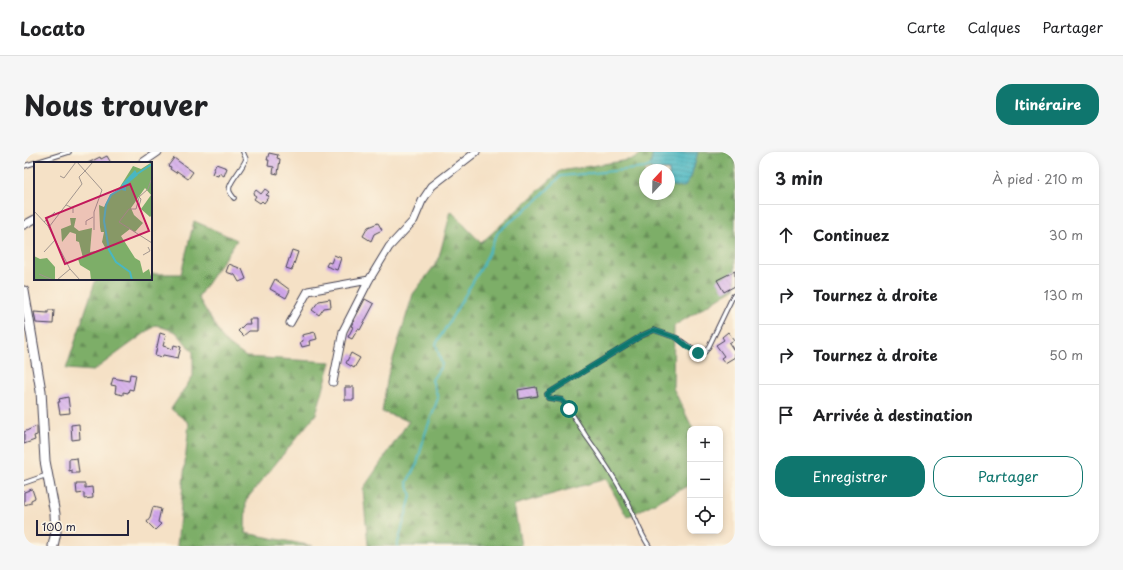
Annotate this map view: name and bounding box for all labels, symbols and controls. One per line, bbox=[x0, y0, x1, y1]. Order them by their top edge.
text: Locato bbox=[20, 14, 85, 42]
text: Carte bbox=[907, 17, 946, 38]
text: Calques bbox=[968, 17, 1020, 38]
text: Partager bbox=[1042, 17, 1103, 38]
text: Nous trouver bbox=[24, 83, 208, 126]
button: Itinéraire bbox=[996, 84, 1099, 125]
inset map bbox=[34, 162, 152, 280]
north arrow bbox=[639, 164, 675, 200]
text: 3 min bbox=[775, 165, 823, 191]
text: À pied · 210 m bbox=[992, 169, 1083, 188]
text: Continuez bbox=[813, 223, 889, 246]
icon: ahead bbox=[775, 224, 797, 246]
text: 30 m bbox=[1049, 225, 1083, 244]
text: Tournez à droite bbox=[813, 283, 938, 306]
icon: right bbox=[775, 284, 797, 306]
text: 130 m bbox=[1044, 285, 1083, 304]
text: Tournez à droite bbox=[813, 343, 938, 366]
route end bbox=[689, 344, 707, 362]
icon: right bbox=[775, 344, 797, 366]
text: 50 m bbox=[1049, 345, 1083, 364]
route start bbox=[560, 400, 578, 418]
text: Arrivée à destination bbox=[813, 403, 973, 426]
icon: arrive bbox=[775, 404, 797, 426]
map controls bbox=[687, 426, 723, 534]
button: + bbox=[687, 426, 723, 462]
button: Enregistrer bbox=[775, 456, 925, 497]
button: Partager bbox=[933, 456, 1083, 497]
button: − bbox=[687, 462, 723, 498]
button: locate bbox=[687, 498, 723, 534]
scale bar bbox=[36, 518, 129, 537]
text: 100 m bbox=[42, 518, 76, 535]

